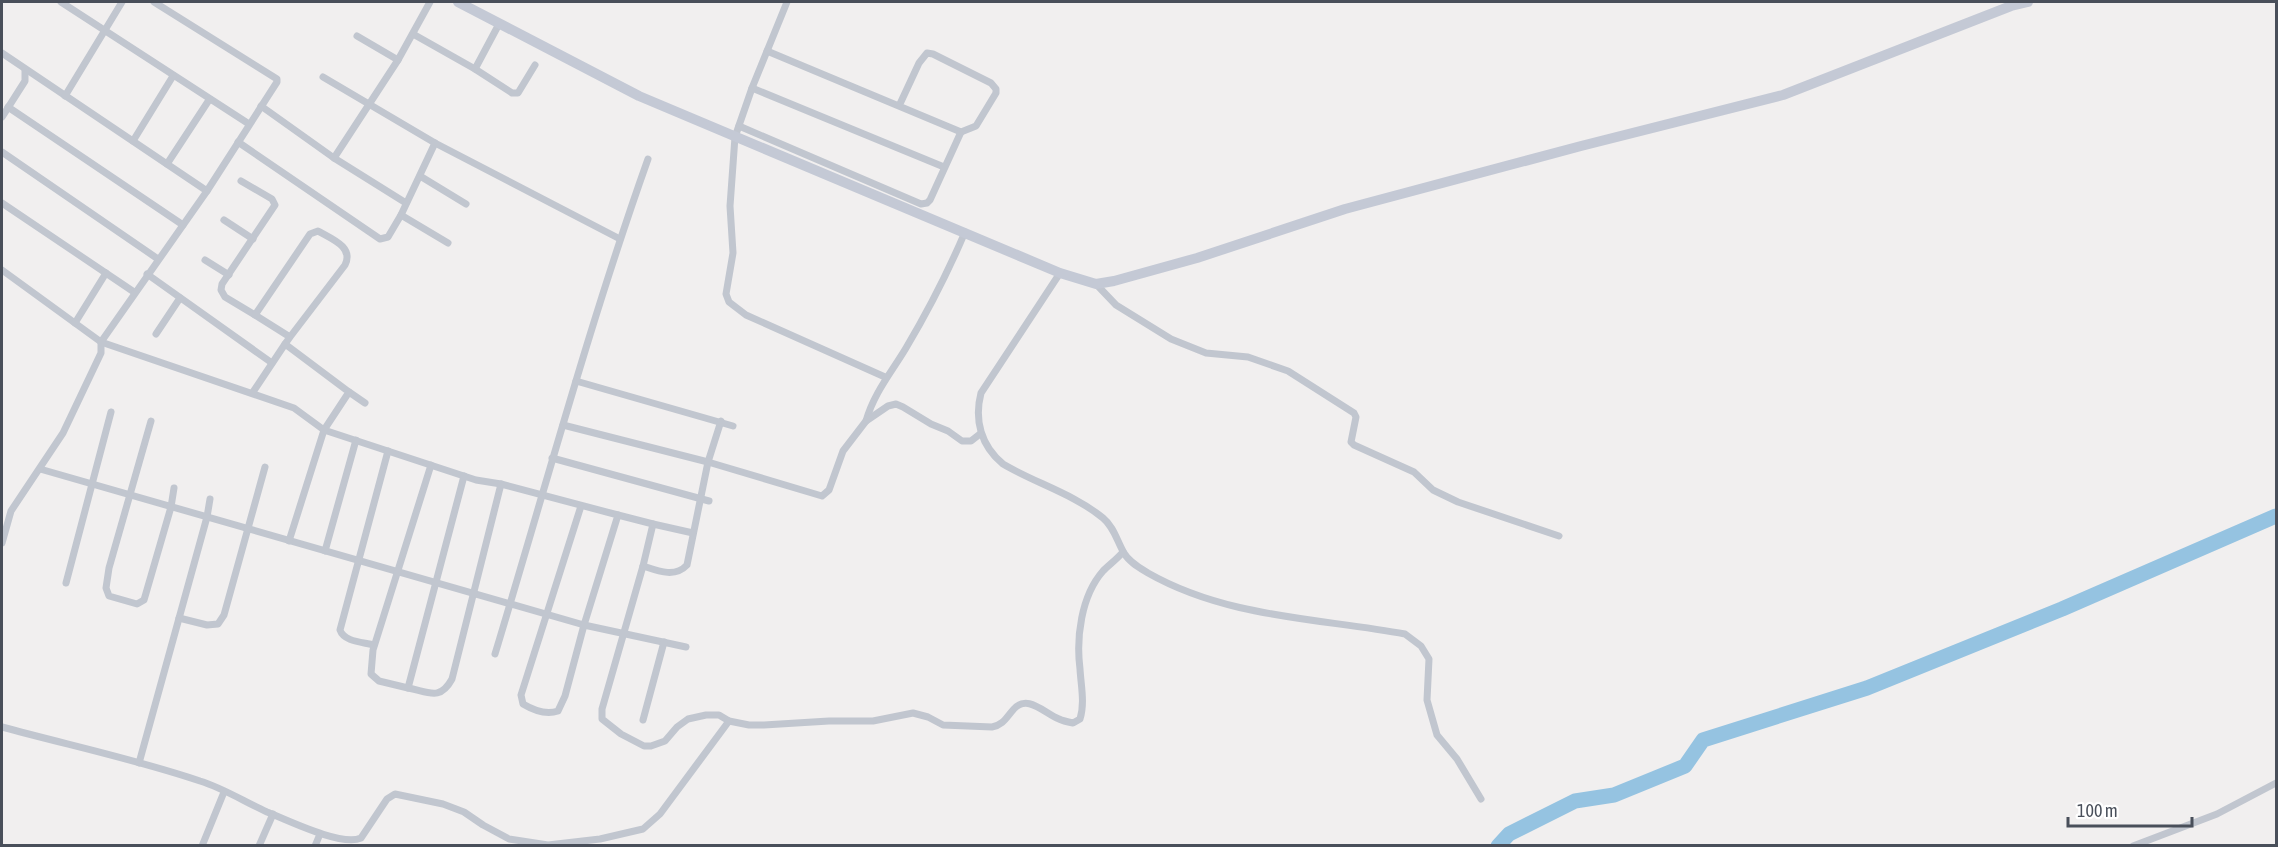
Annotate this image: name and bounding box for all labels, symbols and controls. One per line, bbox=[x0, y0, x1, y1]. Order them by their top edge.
scale bar bbox=[2068, 790, 2192, 828]
text: 100 m bbox=[2077, 800, 2118, 821]

